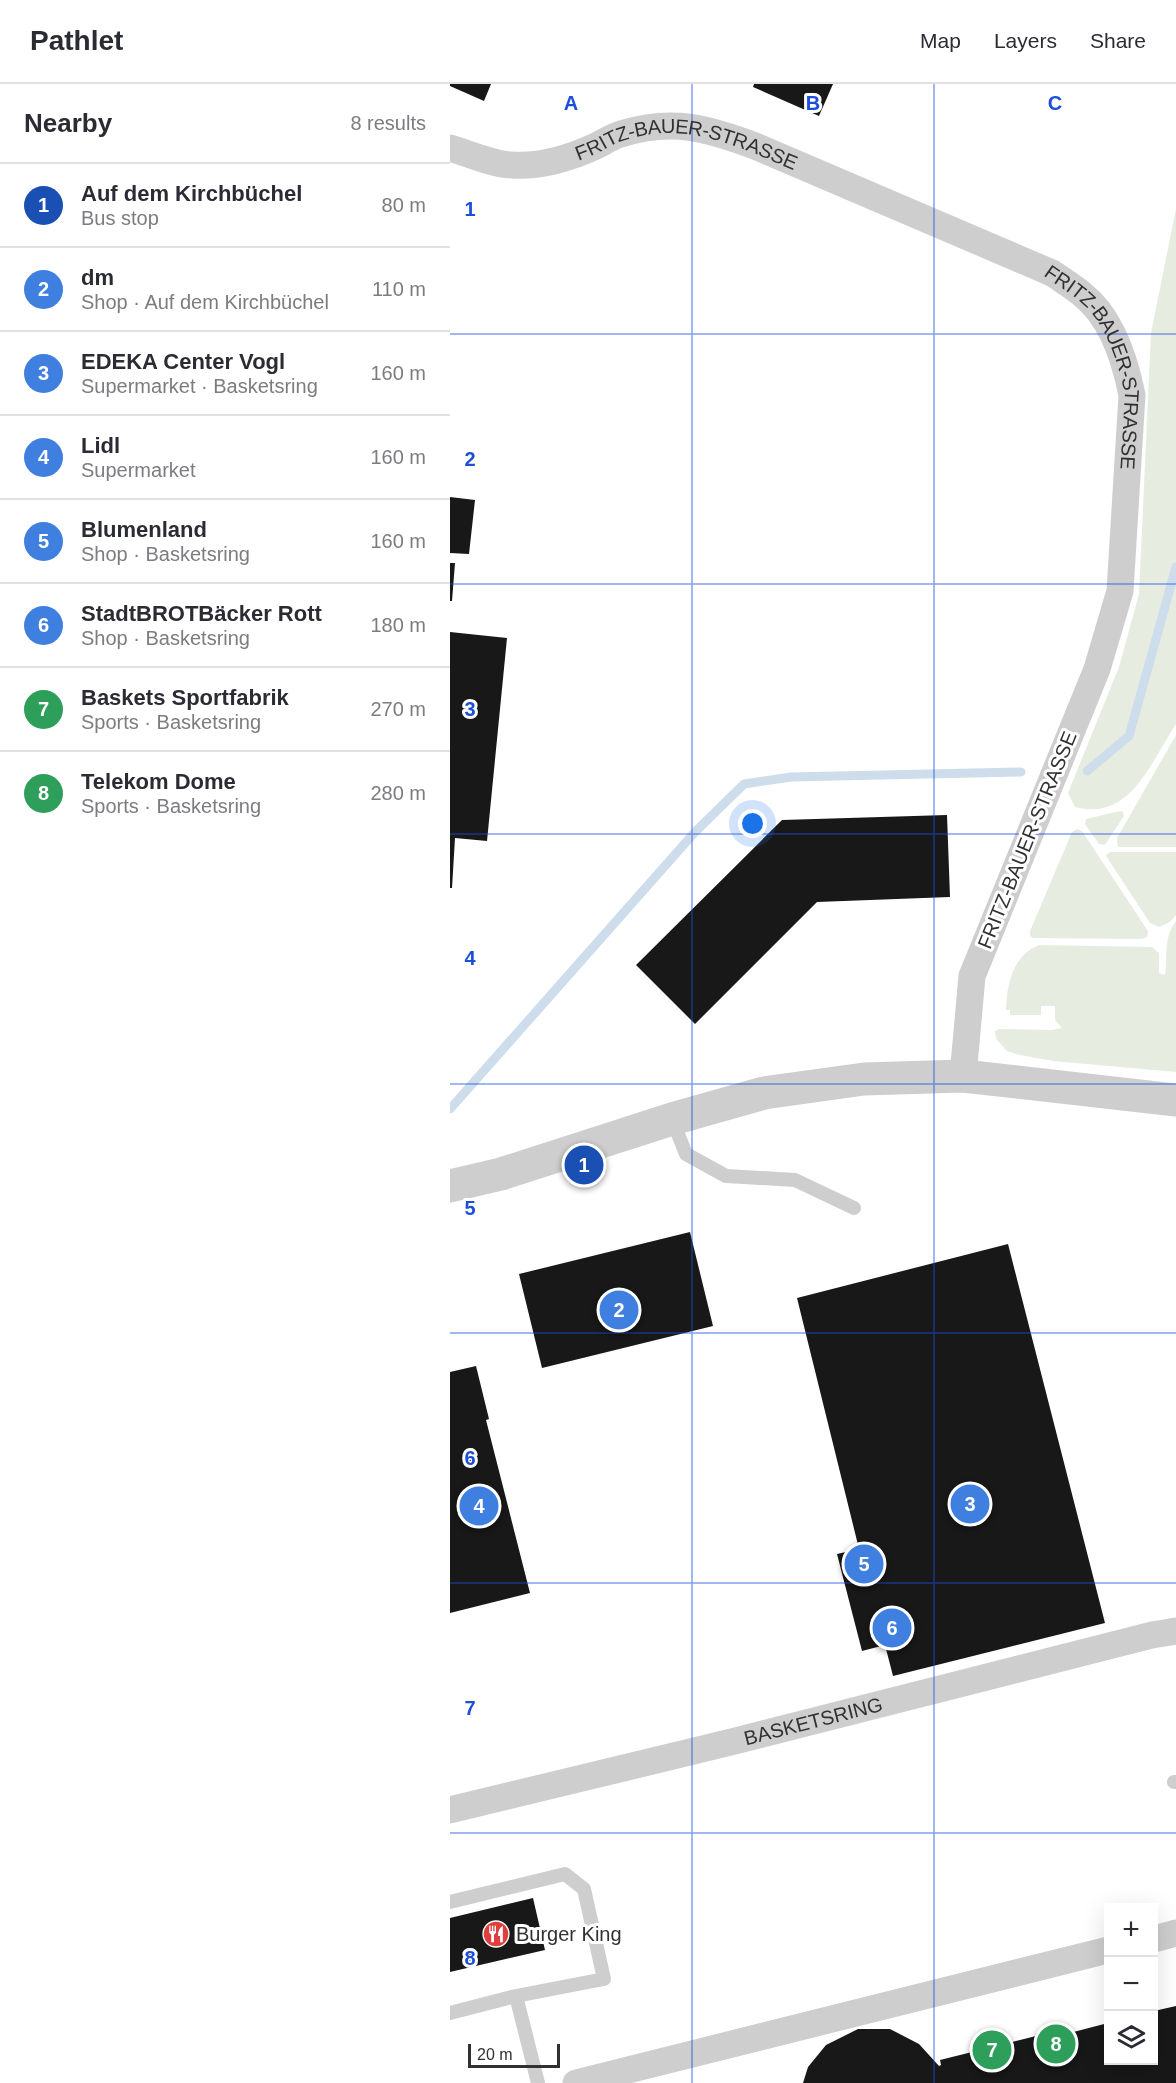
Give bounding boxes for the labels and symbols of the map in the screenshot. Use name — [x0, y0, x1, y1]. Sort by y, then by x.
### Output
text: A — [564, 92, 578, 114]
text: B — [806, 92, 820, 114]
text: C — [1048, 92, 1062, 114]
street label: FRITZ-BAUER-STRASSE — [572, 115, 801, 174]
text: 1 — [464, 198, 476, 220]
street label: FRITZ-BAUER-STRASSE — [1041, 260, 1143, 470]
text: 2 — [464, 448, 476, 470]
text: 3 — [464, 698, 476, 720]
street label: FRITZ-BAUER-STRASSE — [973, 728, 1081, 952]
your location — [738, 809, 767, 838]
text: 4 — [464, 947, 476, 969]
pin: 1 — [564, 1142, 604, 1188]
text: 5 — [464, 1197, 476, 1219]
pin: 2 — [600, 1288, 638, 1332]
text: 6 — [464, 1447, 476, 1469]
pin: 3 — [950, 1482, 990, 1526]
pin: 4 — [459, 1484, 498, 1528]
pin: 5 — [844, 1542, 884, 1586]
pin: 6 — [872, 1606, 912, 1650]
street label: BASKETSRING — [742, 1693, 885, 1749]
text: 7 — [464, 1697, 476, 1719]
restaurant icon: Burger King — [481, 1919, 511, 1949]
place label: Burger King — [516, 1923, 622, 1945]
text: 8 — [464, 1947, 476, 1969]
pin: 8 — [1036, 2022, 1076, 2066]
pin: 7 — [972, 2028, 1012, 2072]
scale bar — [468, 2041, 560, 2068]

